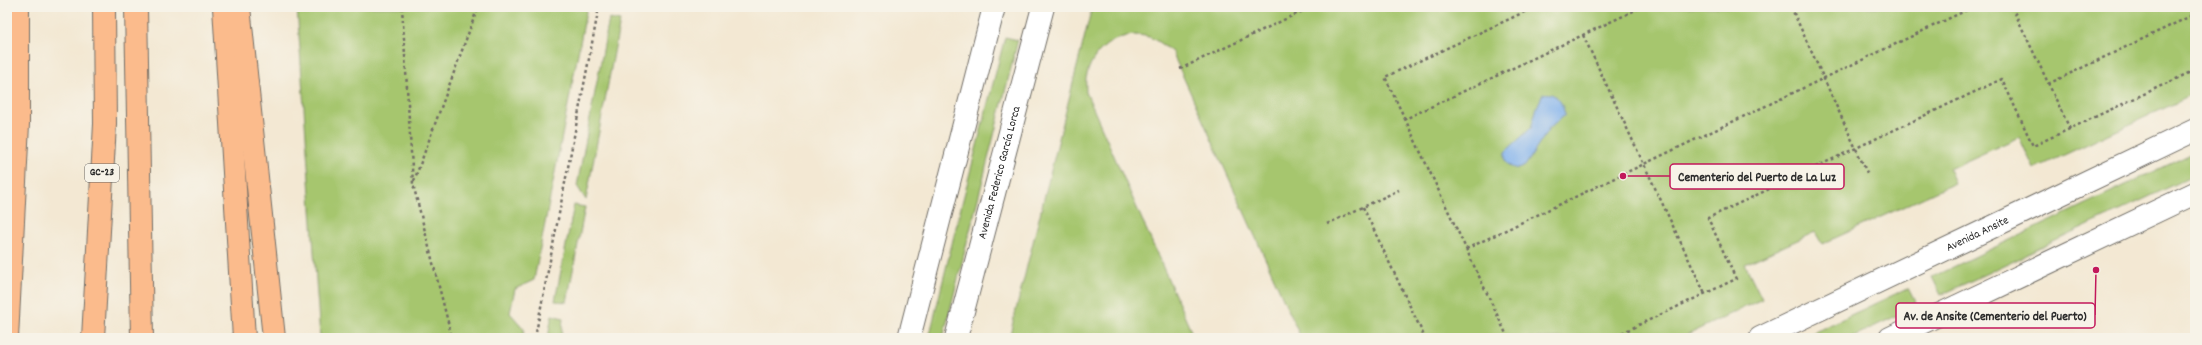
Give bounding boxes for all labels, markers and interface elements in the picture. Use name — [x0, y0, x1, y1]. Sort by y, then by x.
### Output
street label: Avenida Federico García Lorca — [974, 104, 1025, 241]
road number: GC-23 — [85, 164, 119, 182]
callout: Cementerio del Puerto de La Luz — [1670, 164, 1844, 189]
text: Cementerio del Puerto de La Luz — [1678, 169, 1837, 188]
street label: Avenida Ansite — [1943, 212, 2012, 256]
callout: Av. de Ansite (Cementerio del Puerto) — [1896, 303, 2095, 328]
text: Av. de Ansite (Cementerio del Puerto) — [1903, 308, 2087, 327]

